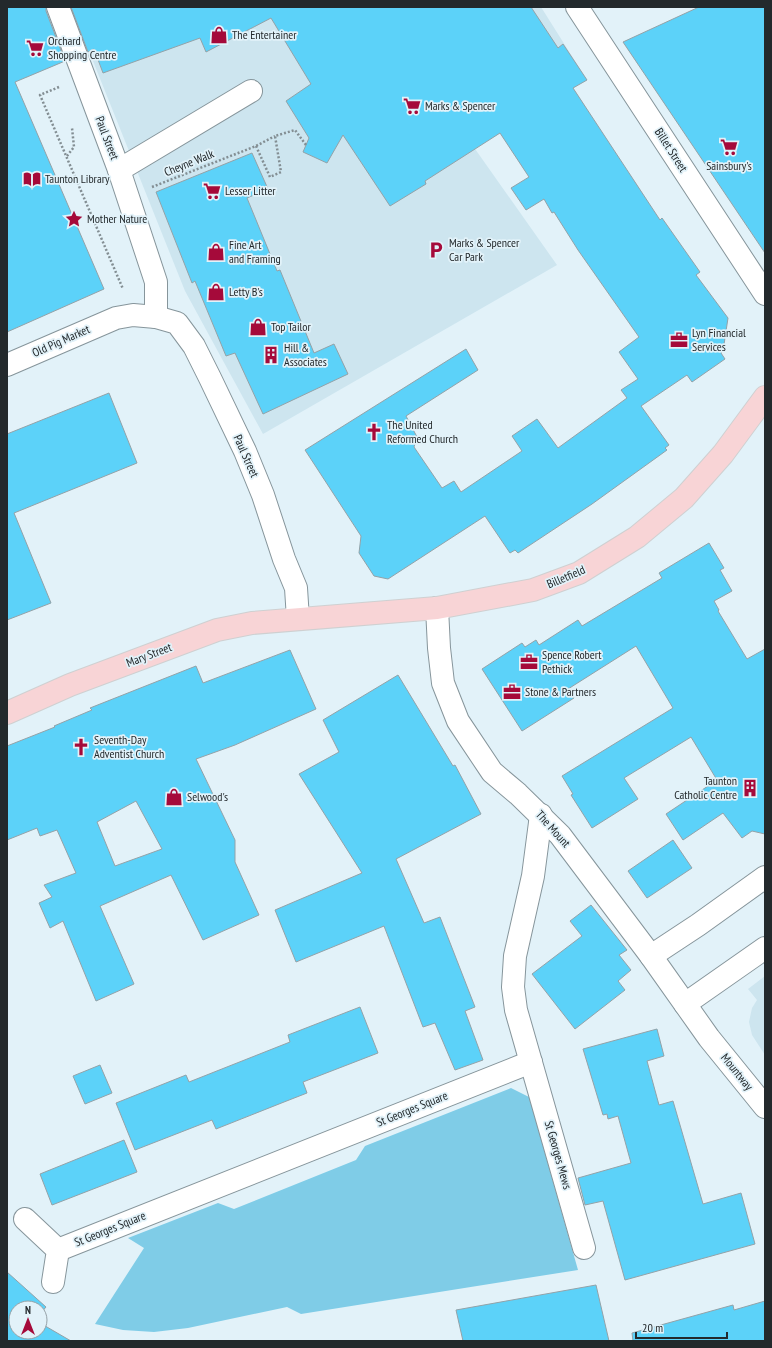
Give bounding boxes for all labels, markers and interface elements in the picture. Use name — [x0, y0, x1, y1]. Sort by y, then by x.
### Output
shop icon: The Entertainer — [209, 25, 229, 45]
place label: The Entertainer — [232, 27, 297, 42]
place label: Orchard Shopping Centre — [48, 33, 117, 62]
supermarket icon: Orchard Shopping Centre — [25, 38, 45, 58]
supermarket icon: Marks & Spencer — [402, 96, 422, 116]
place label: Marks & Spencer — [425, 98, 496, 113]
street label: Paul Street — [92, 114, 123, 162]
street label: Billet Street — [652, 125, 692, 175]
supermarket icon: Sainsbury's — [719, 137, 739, 157]
street label: Cheyne Walk — [162, 146, 216, 179]
place label: Sainsbury's — [706, 158, 752, 173]
library icon: Taunton Library — [22, 169, 42, 189]
place label: Taunton Library — [45, 171, 110, 186]
supermarket icon: Lesser Litter — [202, 181, 222, 201]
place label: Lesser Litter — [225, 183, 276, 198]
place icon: Mother Nature — [64, 209, 84, 229]
place label: Mother Nature — [87, 211, 147, 226]
place label: Marks & Spencer Car Park — [449, 235, 520, 264]
place label: Fine Art and Framing — [229, 237, 281, 266]
parking icon: Marks & Spencer Car Park — [426, 240, 446, 260]
shop icon: Fine Art and Framing — [206, 242, 226, 262]
shop icon: Letty B's — [206, 282, 226, 302]
place label: Letty B's — [229, 284, 263, 299]
shop icon: Top Tailor — [248, 317, 268, 337]
place label: Top Tailor — [271, 319, 311, 334]
street label: Old Pig Market — [30, 321, 93, 360]
place label: Lyn Financial Services — [692, 325, 746, 354]
office icon: Lyn Financial Services — [669, 330, 689, 350]
place label: Hill & Associates — [284, 340, 327, 369]
building icon: Hill & Associates — [261, 345, 281, 365]
place label: The United Reformed Church — [387, 417, 458, 446]
church icon: The United Reformed Church — [364, 422, 384, 442]
street label: Paul Street — [230, 432, 263, 480]
street label: Billetfield — [544, 562, 587, 591]
street label: Mary Street — [124, 639, 174, 670]
place label: Spence Robert Pethick — [542, 647, 602, 676]
office icon: Spence Robert Pethick — [519, 652, 539, 672]
office icon: Stone & Partners — [502, 682, 522, 702]
place label: Stone & Partners — [525, 684, 596, 699]
place label: Seventh-Day Adventist Church — [94, 732, 164, 761]
church icon: Seventh-Day Adventist Church — [71, 737, 91, 757]
place label: Taunton Catholic Centre — [674, 773, 737, 802]
building icon: Taunton Catholic Centre — [740, 778, 760, 798]
shop icon: Selwood's — [164, 787, 184, 807]
place label: Selwood's — [187, 789, 228, 804]
street label: The Mount — [533, 807, 574, 851]
street label: Mountway — [718, 1050, 757, 1093]
street label: St Georges Square — [374, 1087, 450, 1130]
street label: St Georges Mews — [542, 1119, 575, 1191]
street label: St Georges Square — [72, 1207, 148, 1250]
north arrow — [8, 1300, 48, 1340]
text: N — [25, 1303, 31, 1317]
scale bar — [636, 1314, 727, 1340]
text: 20 m — [642, 1320, 663, 1335]

